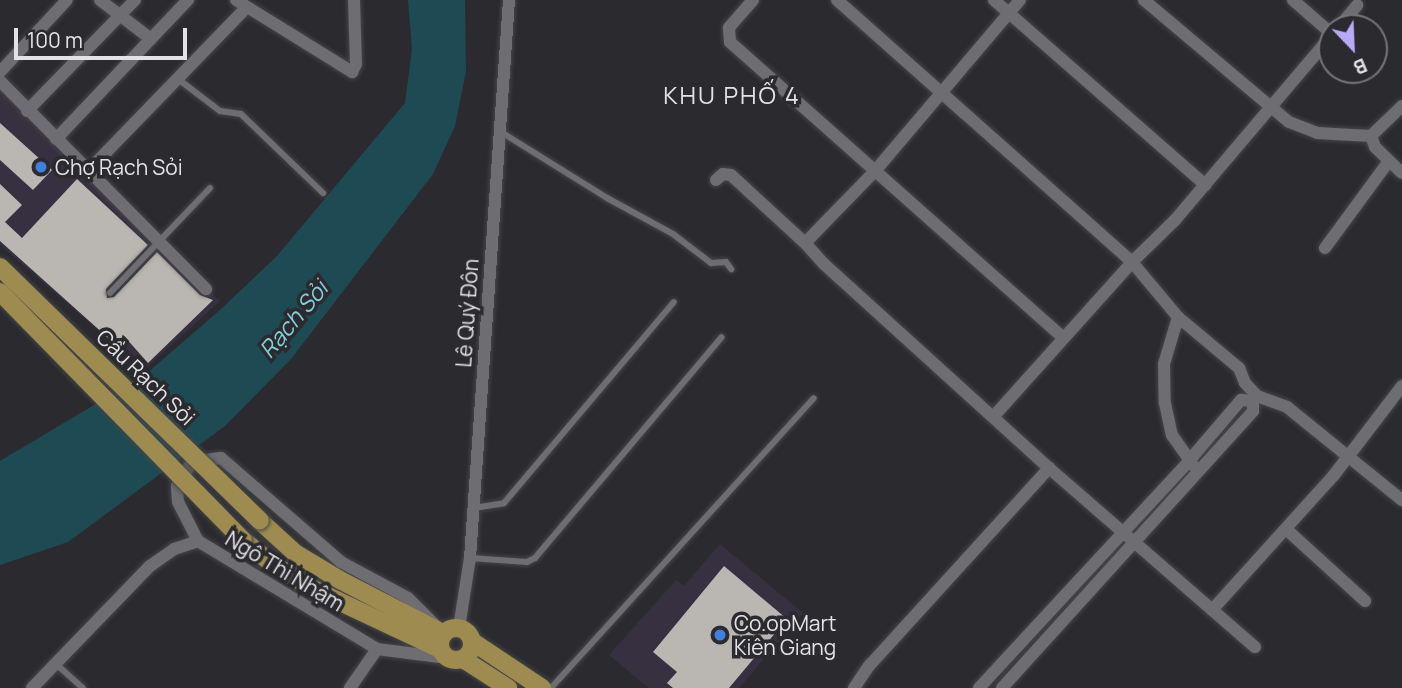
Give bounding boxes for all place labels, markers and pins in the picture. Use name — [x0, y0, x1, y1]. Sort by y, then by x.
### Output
place label: Chợ Rạch Sỏi — [55, 154, 183, 180]
marker: Chợ Rạch Sỏi — [33, 159, 49, 175]
place label: Co.opMart Kiên Giang — [734, 610, 837, 660]
marker: Co.opMart Kiên Giang — [712, 627, 728, 643]

